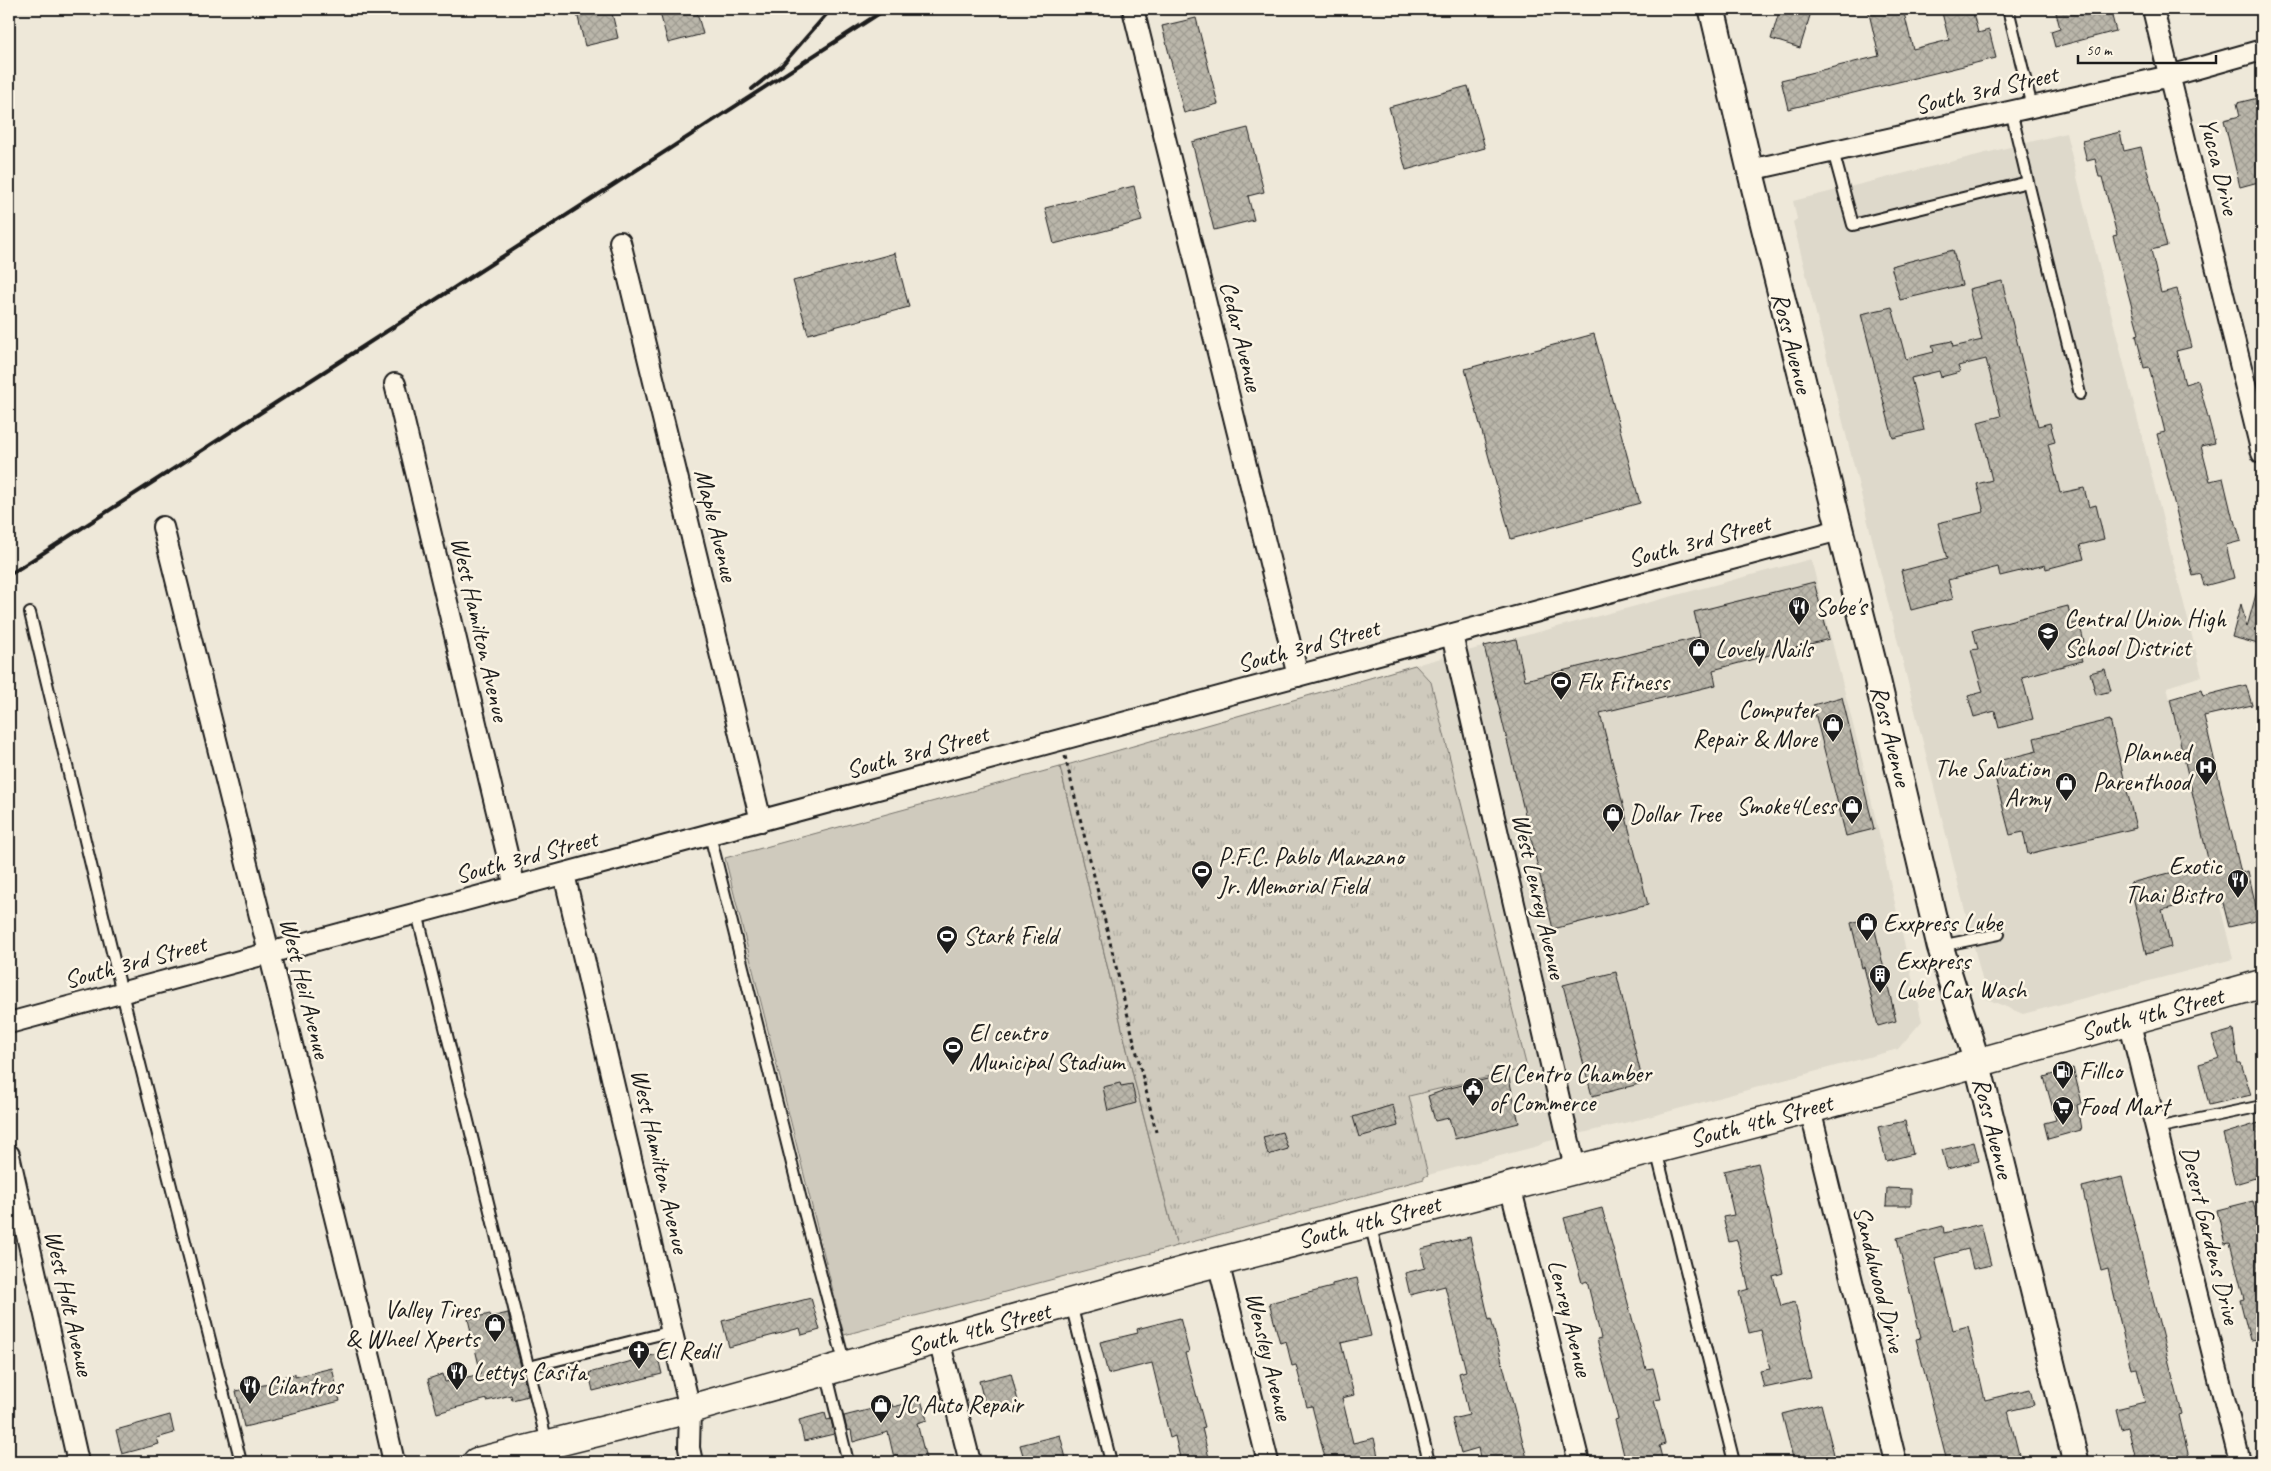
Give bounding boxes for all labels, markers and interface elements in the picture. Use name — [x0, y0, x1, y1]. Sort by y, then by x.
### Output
scale bar — [2078, 32, 2216, 64]
text: 50 m — [2086, 41, 2113, 60]
street label: South 3rd Street — [1911, 57, 2063, 122]
street label: Yucca Drive — [2192, 114, 2247, 220]
street label: Cedar Avenue — [1212, 278, 1271, 396]
street label: Ross Avenue — [1764, 289, 1820, 398]
street label: Maple Avenue — [687, 466, 746, 586]
street label: South 3rd Street — [1624, 506, 1776, 575]
street label: West Hamilton Avenue — [443, 534, 517, 726]
place label: Sobe's — [1815, 591, 1869, 623]
restaurant icon: Sobe's — [1787, 595, 1811, 626]
place label: Central Union High School District — [2064, 603, 2227, 664]
street label: South 3rd Street — [1233, 611, 1385, 680]
school or university icon: Central Union High School District — [2036, 621, 2060, 652]
place label: Lovely Nails — [1715, 633, 1815, 665]
shop icon: Lovely Nails — [1687, 637, 1711, 668]
place label: Flx Fitness — [1577, 666, 1671, 698]
sports icon: Flx Fitness — [1549, 670, 1573, 701]
street label: Ross Avenue — [1863, 682, 1919, 791]
place label: Computer Repair & More — [1692, 694, 1820, 755]
shop icon: Computer Repair & More — [1821, 712, 1845, 743]
street label: South 3rd Street — [842, 717, 994, 786]
place label: Planned Parenthood — [2093, 737, 2194, 798]
place label: The Salvation Army — [1934, 753, 2052, 814]
hospital icon: Planned Parenthood — [2194, 755, 2218, 786]
shop icon: The Salvation Army — [2054, 771, 2078, 802]
place label: Smoke4Less — [1736, 790, 1838, 822]
shop icon: Smoke4Less — [1840, 794, 1864, 825]
place label: Dollar Tree — [1629, 798, 1723, 830]
shop icon: Dollar Tree — [1601, 802, 1625, 833]
street label: West Lenrey Avenue — [1504, 810, 1574, 984]
street label: South 3rd Street — [451, 822, 603, 891]
place label: P.F.C. Pablo Manzano Jr. Memorial Field — [1217, 841, 1407, 902]
place label: Exotic Thai Bistro — [2125, 850, 2223, 911]
sports icon: P.F.C. Pablo Manzano Jr. Memorial Field — [1190, 859, 1214, 890]
restaurant icon: Exotic Thai Bistro — [2226, 868, 2250, 899]
place label: Exxpress Lube — [1883, 907, 2004, 939]
shop icon: Exxpress Lube — [1855, 911, 1879, 942]
street label: West Heil Avenue — [272, 914, 338, 1063]
place label: Stark Field — [963, 920, 1062, 952]
sports icon: Stark Field — [935, 924, 959, 955]
street label: South 3rd Street — [60, 927, 212, 996]
place label: Exxpress Lube Car Wash — [1896, 945, 2028, 1006]
building icon: Exxpress Lube Car Wash — [1868, 963, 1892, 994]
street label: South 4th Street — [2077, 979, 2230, 1048]
place label: El centro Municipal Stadium — [969, 1017, 1126, 1078]
sports icon: El centro Municipal Stadium — [941, 1035, 965, 1066]
place label: Fillco — [2079, 1055, 2125, 1087]
place label: El Centro Chamber of Commerce — [1489, 1058, 1653, 1119]
fuel station icon: Fillco — [2051, 1059, 2075, 1090]
street label: West Hamilton Avenue — [623, 1066, 697, 1258]
street label: Ross Avenue — [1965, 1074, 2021, 1183]
public building icon: El Centro Chamber of Commerce — [1461, 1076, 1485, 1107]
street label: South 4th Street — [1686, 1086, 1839, 1155]
place label: Food Mart — [2079, 1091, 2173, 1123]
supermarket icon: Food Mart — [2051, 1095, 2075, 1126]
street label: Desert Gardens Drive — [2172, 1143, 2248, 1329]
street label: South 4th Street — [1294, 1187, 1447, 1256]
street label: Sandalwood Drive — [1845, 1203, 1913, 1357]
street label: West Holt Avenue — [37, 1227, 102, 1381]
street label: Lenrey Avenue — [1540, 1256, 1600, 1382]
street label: Wensley Avenue — [1238, 1289, 1301, 1425]
place label: Valley Tires & Wheel Xperts — [345, 1294, 481, 1355]
street label: South 4th Street — [904, 1294, 1057, 1363]
shop icon: Valley Tires & Wheel Xperts — [483, 1312, 507, 1343]
place label: El Redil — [655, 1335, 723, 1367]
church icon: El Redil — [627, 1339, 651, 1370]
place label: Lettys Casita — [473, 1356, 589, 1388]
restaurant icon: Lettys Casita — [445, 1360, 469, 1391]
place label: Cilantros — [266, 1370, 345, 1402]
restaurant icon: Cilantros — [238, 1374, 262, 1405]
place label: JC Auto Repair — [896, 1389, 1025, 1421]
shop icon: JC Auto Repair — [869, 1393, 893, 1424]

